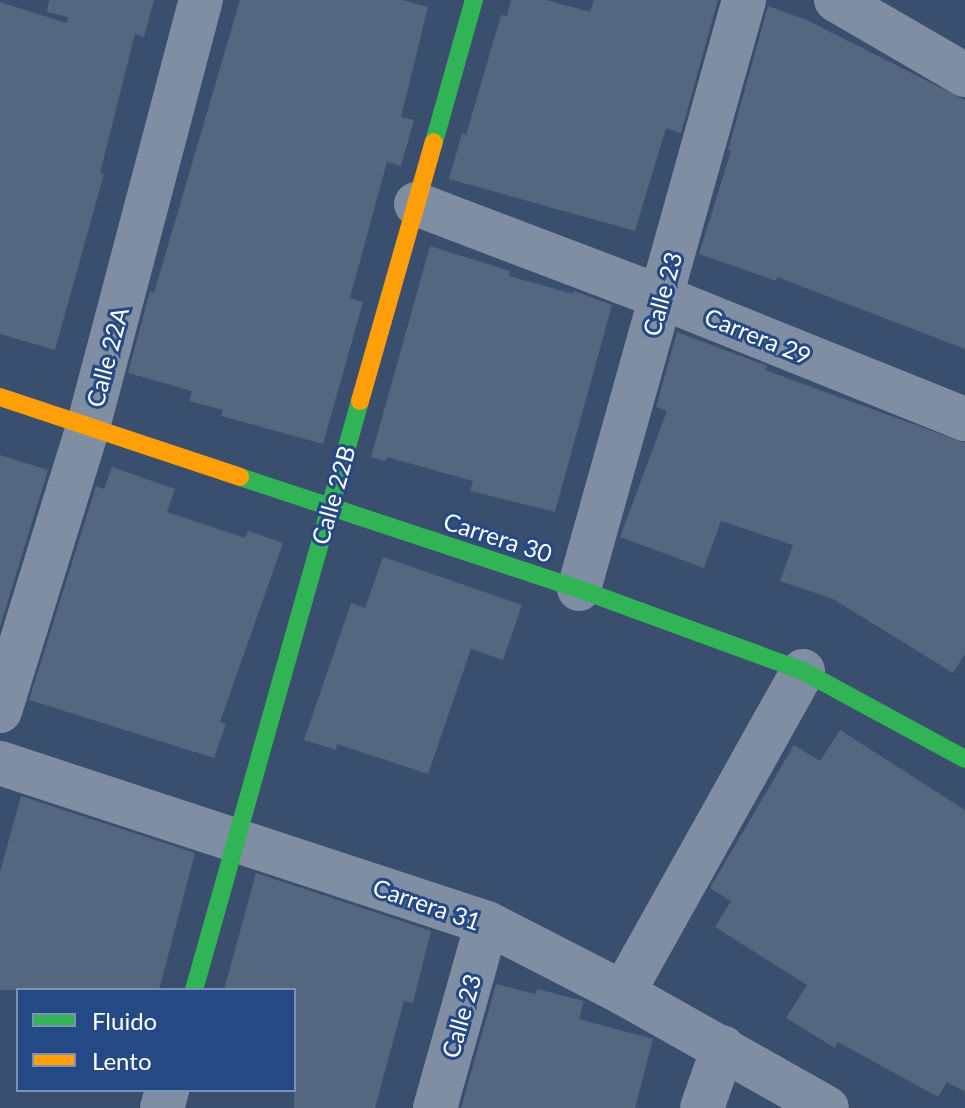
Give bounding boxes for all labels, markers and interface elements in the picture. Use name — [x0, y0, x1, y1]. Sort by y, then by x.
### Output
street label: Calle 23 — [636, 249, 688, 339]
street label: Carrera 29 — [701, 302, 815, 370]
street label: Calle 22A — [80, 304, 134, 410]
street label: Calle 22B — [305, 442, 361, 548]
street label: Carrera 30 — [440, 506, 556, 568]
street label: Carrera 31 — [369, 872, 485, 936]
street label: Calle 23 — [435, 971, 487, 1061]
legend — [16, 988, 296, 1092]
text: Fluido — [92, 1006, 157, 1035]
text: Lento — [92, 1046, 152, 1075]

